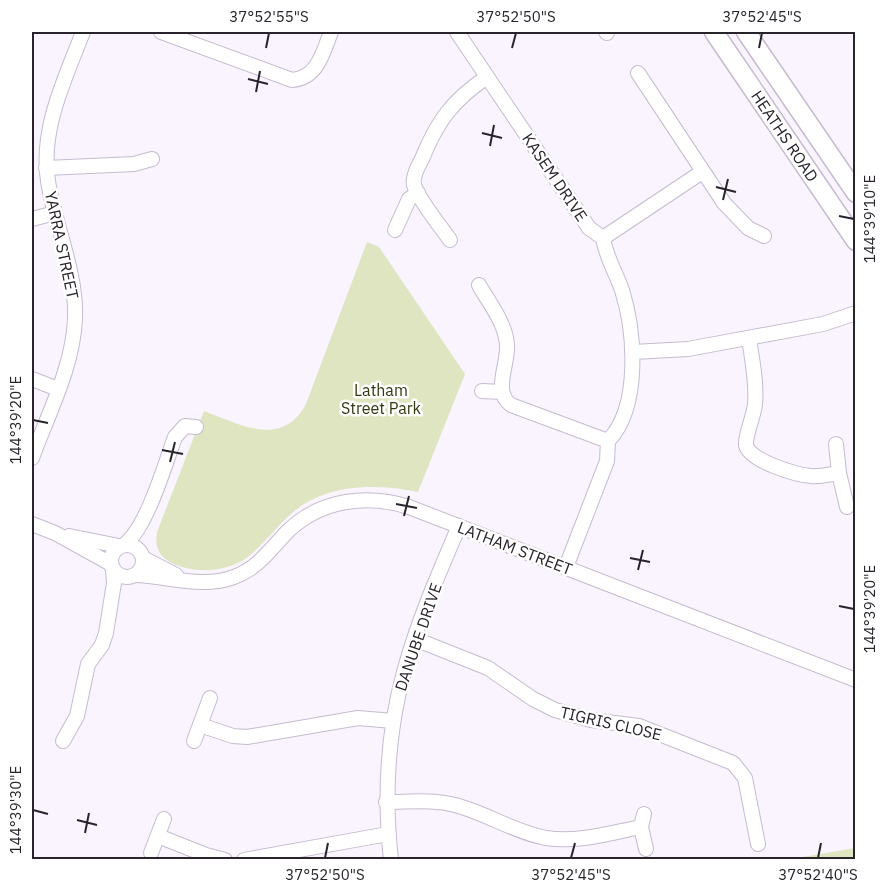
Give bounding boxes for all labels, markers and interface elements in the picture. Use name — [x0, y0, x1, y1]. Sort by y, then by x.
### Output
text: 37°52'55"S — [229, 7, 309, 26]
text: 37°52'50"S — [476, 7, 556, 26]
text: 37°52'45"S — [722, 7, 802, 26]
street label: HEATHS ROAD — [747, 87, 823, 185]
street label: KASEM DRIVE — [518, 129, 592, 225]
text: 144°39'10"E — [860, 175, 879, 263]
street label: YARRA STREET — [41, 189, 83, 301]
text: 144°39'20"E — [6, 376, 25, 464]
park label: Latham Street Park — [341, 380, 422, 418]
street label: LATHAM STREET — [455, 517, 575, 579]
text: 144°39'20"E — [860, 565, 879, 653]
street label: DANUBE DRIVE — [390, 580, 446, 694]
street label: TIGRIS CLOSE — [558, 702, 664, 744]
text: 144°39'30"E — [6, 766, 25, 854]
text: 37°52'50"S — [285, 865, 365, 884]
text: 37°52'45"S — [531, 865, 611, 884]
text: 37°52'40"S — [778, 865, 858, 884]

